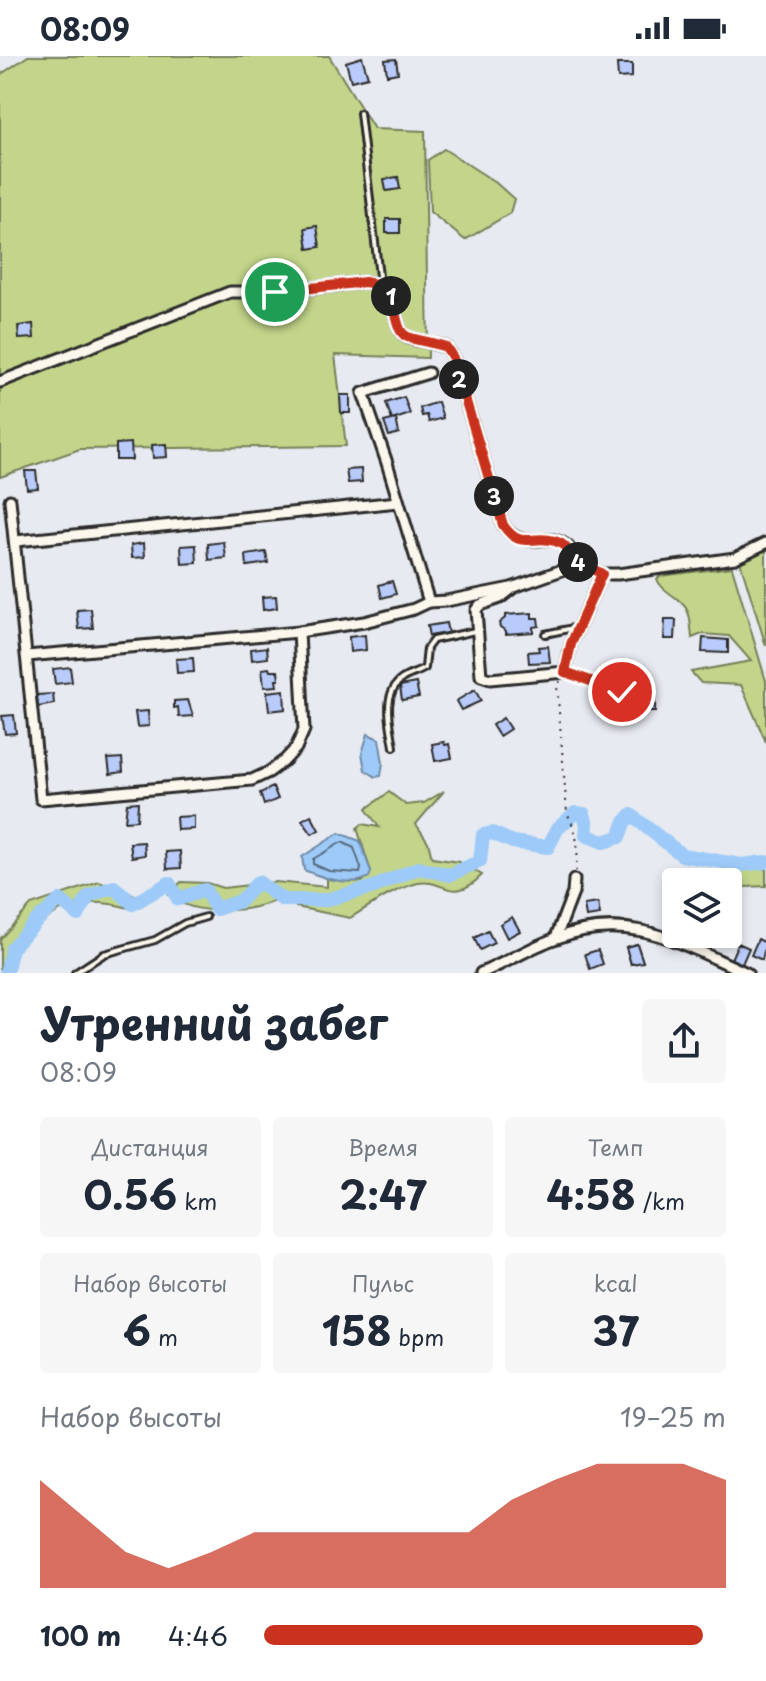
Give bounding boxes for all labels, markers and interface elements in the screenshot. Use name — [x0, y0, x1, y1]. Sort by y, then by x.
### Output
text: 08:09 — [40, 6, 130, 51]
pin — [241, 258, 309, 326]
icon: arrive — [253, 270, 297, 314]
pin: 1 — [371, 276, 411, 316]
text: 1 — [386, 279, 396, 312]
pin: 2 — [439, 359, 479, 399]
text: 2 — [451, 362, 467, 395]
pin: 3 — [474, 476, 514, 516]
text: 3 — [487, 479, 501, 512]
pin: 4 — [558, 542, 598, 582]
text: 4 — [571, 545, 585, 578]
pin — [588, 658, 656, 726]
icon: check — [600, 670, 644, 714]
map controls — [662, 868, 742, 948]
button: layers — [662, 868, 742, 948]
text: Утренний забег — [40, 989, 388, 1055]
button: share — [642, 999, 726, 1083]
text: 08:09 — [40, 1052, 117, 1091]
text: Дистанция — [92, 1130, 209, 1163]
text: Время — [348, 1130, 418, 1163]
text: Темп — [588, 1130, 643, 1163]
text: 0.56 — [83, 1163, 177, 1224]
text: 2:47 — [339, 1163, 427, 1224]
text: 4:58 — [546, 1163, 636, 1224]
text: km — [177, 1184, 217, 1217]
text: /km — [636, 1184, 685, 1217]
text: Набор высоты — [73, 1266, 227, 1299]
text: Пульс — [352, 1266, 414, 1299]
text: kcal — [594, 1266, 638, 1299]
text: 6 — [123, 1299, 151, 1360]
text: 158 — [322, 1299, 391, 1360]
text: 37 — [592, 1299, 639, 1360]
text: m — [151, 1320, 178, 1353]
text: bpm — [391, 1320, 444, 1353]
text: Набор высоты — [40, 1397, 222, 1436]
text: 19–25 m — [620, 1397, 726, 1436]
text: 100 m — [40, 1616, 121, 1655]
text: 4:46 — [168, 1616, 228, 1655]

